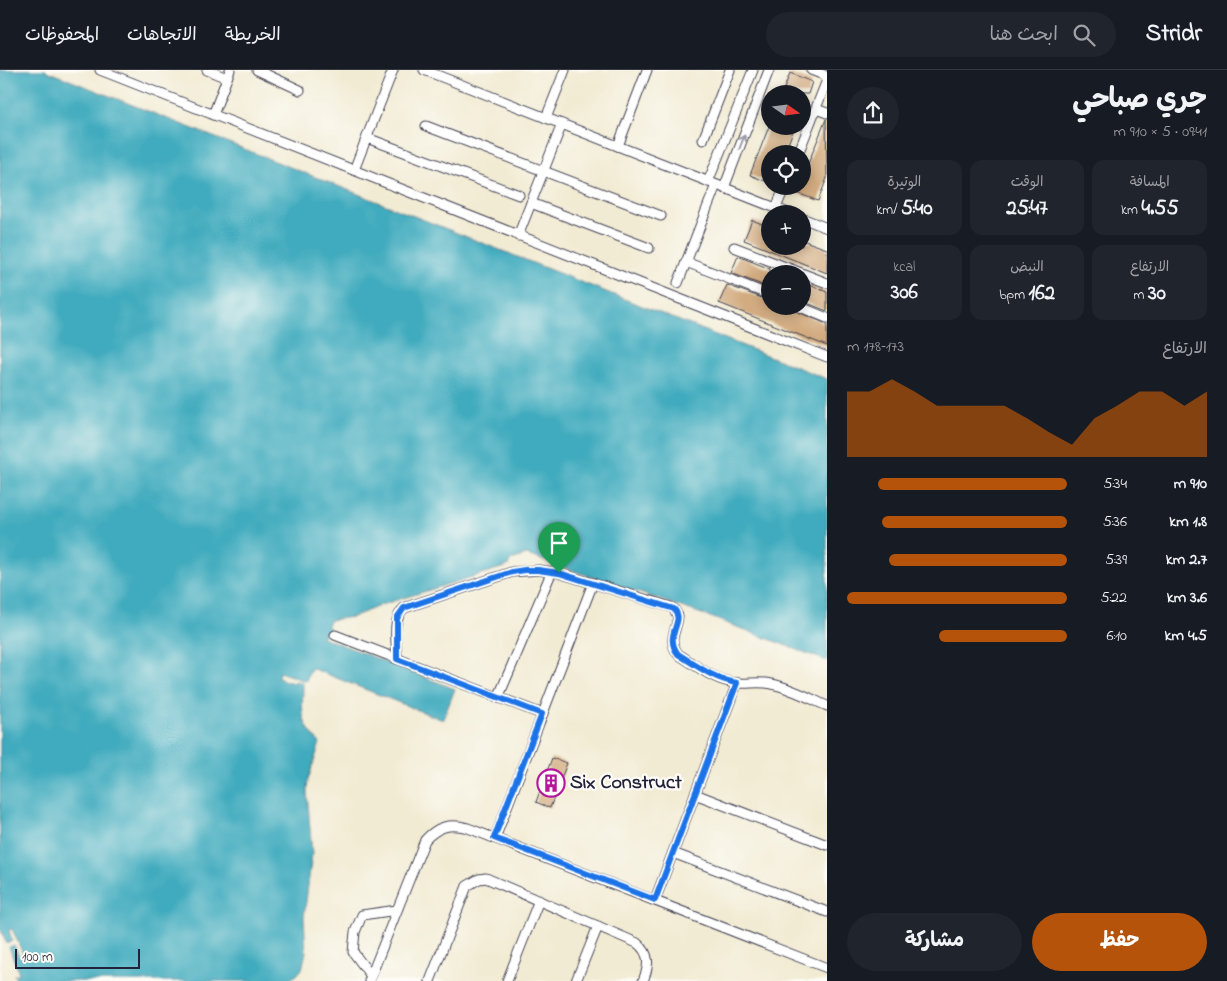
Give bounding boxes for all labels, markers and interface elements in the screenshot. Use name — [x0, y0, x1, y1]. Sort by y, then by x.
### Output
search box — [766, 12, 1116, 57]
text: Stridr — [1146, 17, 1202, 52]
icon: search — [1070, 21, 1098, 49]
text: ابحث هنا — [990, 22, 1058, 49]
text: المحفوظات — [25, 23, 99, 49]
text: الاتجاهات — [127, 23, 197, 49]
text: الخريطة — [225, 23, 281, 49]
text: جري صباحي — [1072, 80, 1207, 121]
north arrow — [761, 85, 811, 135]
map controls — [761, 85, 811, 315]
button: share — [847, 87, 899, 139]
text: 09:41 · 5 × 910 m — [1114, 120, 1207, 144]
one-way arrow — [738, 135, 747, 150]
button: locate — [761, 145, 811, 195]
text: الوتيرة — [887, 172, 921, 193]
text: الوقت — [1011, 172, 1043, 193]
text: المسافة — [1130, 172, 1170, 193]
text: 5:40 — [901, 194, 933, 224]
text: 25:47 — [1006, 194, 1048, 224]
text: 4.55 — [1141, 194, 1178, 224]
text: /km — [876, 200, 901, 221]
text: km — [1121, 200, 1141, 221]
button: + — [761, 205, 811, 255]
text: kcal — [893, 257, 915, 278]
text: النبض — [1010, 257, 1044, 278]
text: الارتفاع — [1130, 257, 1169, 278]
button: − — [761, 265, 811, 315]
text: 306 — [891, 278, 918, 308]
text: 162 — [1029, 279, 1055, 309]
text: 30 — [1148, 279, 1166, 309]
text: bpm — [999, 285, 1029, 306]
text: m — [1134, 285, 1148, 306]
text: 173–178 m — [847, 335, 904, 359]
text: الارتفاع — [1162, 337, 1207, 361]
text: 5:34 — [1103, 472, 1127, 496]
text: 910 m — [1174, 472, 1207, 496]
text: 5:36 — [1103, 510, 1127, 534]
text: 1.8 km — [1169, 510, 1207, 534]
pin — [538, 522, 580, 573]
icon: arrive — [545, 529, 573, 557]
text: 5:39 — [1105, 548, 1127, 572]
text: 2.7 km — [1166, 548, 1207, 572]
text: 5:22 — [1101, 586, 1127, 610]
text: 3.6 km — [1167, 586, 1207, 610]
text: 6:10 — [1107, 624, 1127, 648]
text: 4.5 km — [1165, 624, 1207, 648]
building icon: Six Construct — [536, 768, 566, 798]
place label: Six Construct — [570, 769, 682, 798]
button: مشاركة — [847, 913, 1022, 971]
button: حفظ — [1032, 913, 1207, 971]
scale bar — [15, 946, 140, 969]
text: 100 m — [22, 947, 53, 968]

